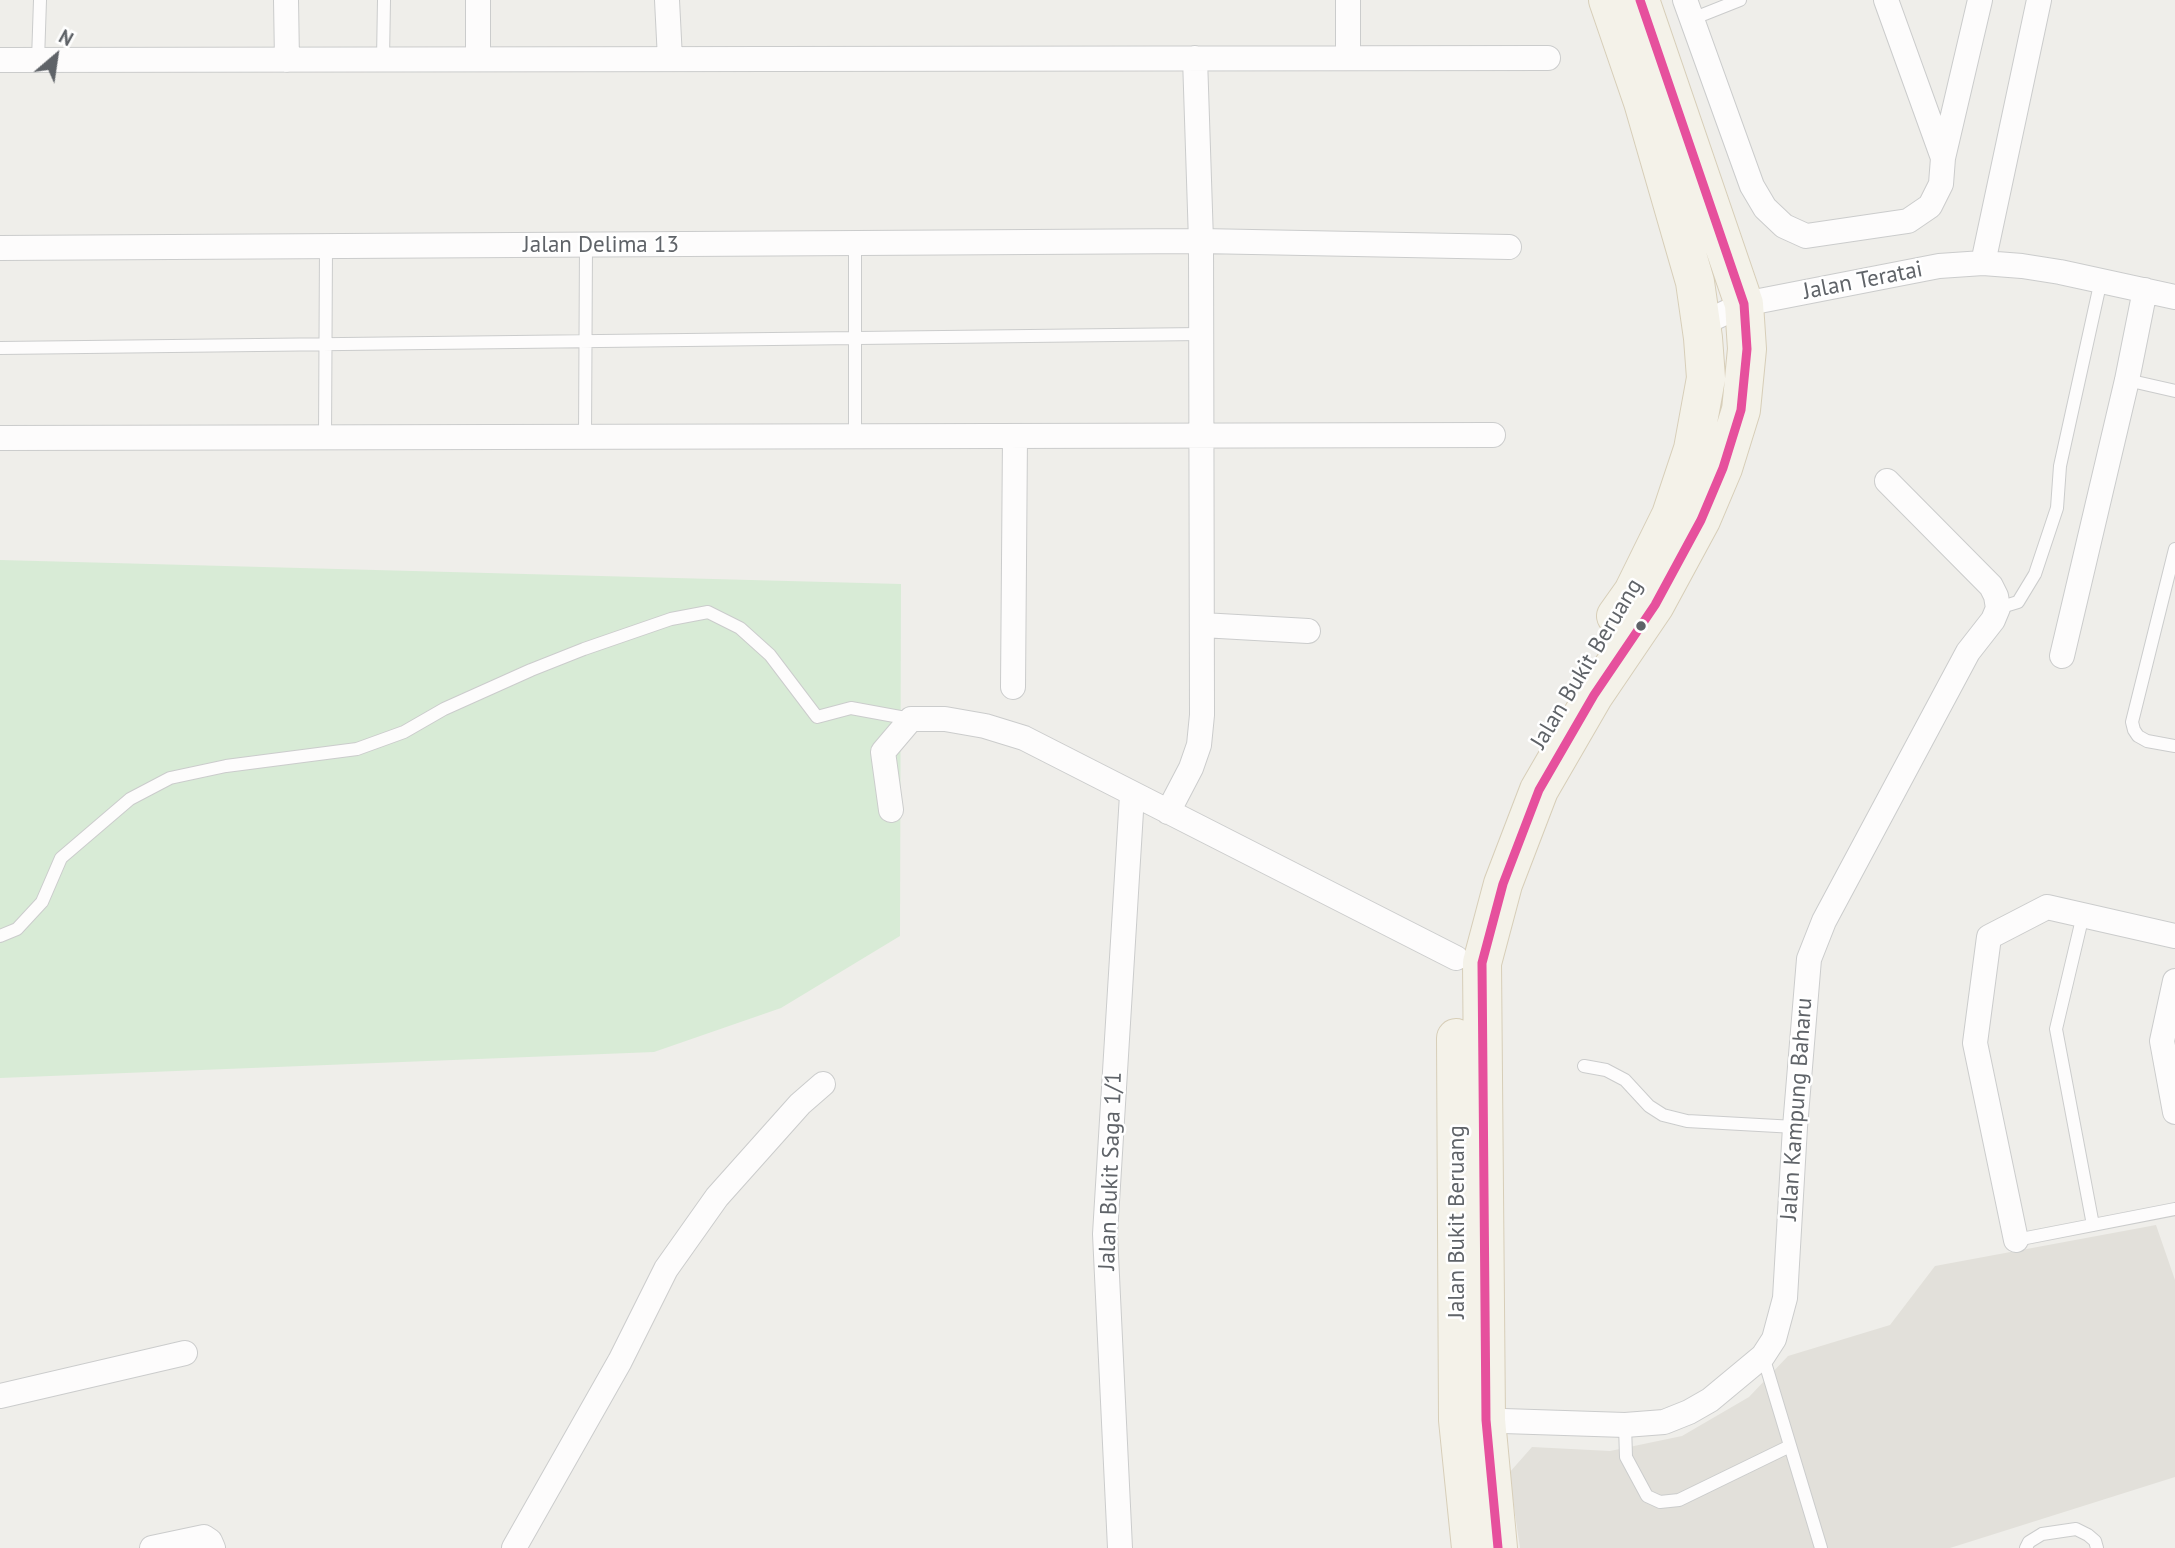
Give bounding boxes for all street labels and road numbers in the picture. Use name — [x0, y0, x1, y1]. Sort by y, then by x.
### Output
street label: Jalan Delima 13 — [523, 231, 679, 259]
street label: Jalan Teratai — [1801, 256, 1925, 306]
street label: Jalan Bukit Beruang — [1525, 574, 1649, 754]
street label: Jalan Kampung Baharu — [1775, 997, 1819, 1221]
street label: Jalan Bukit Saga 1/1 — [1094, 1071, 1128, 1271]
street label: Jalan Bukit Beruang — [1443, 1125, 1471, 1319]

